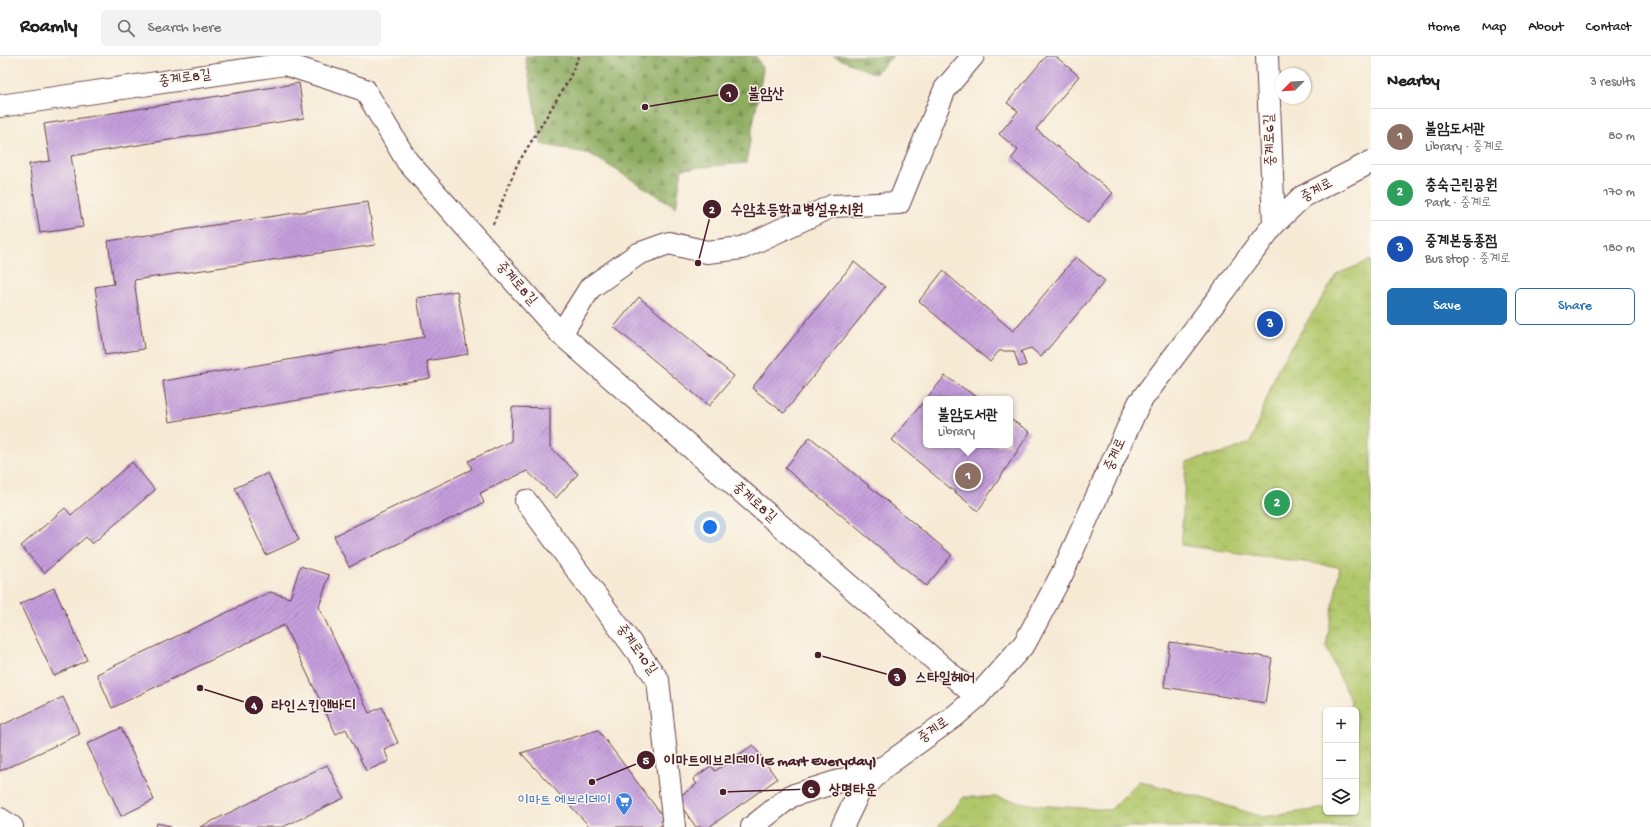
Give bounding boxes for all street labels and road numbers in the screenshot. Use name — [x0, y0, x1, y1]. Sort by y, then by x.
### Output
street label: 중계로8길 — [158, 67, 213, 91]
street label: 중계로6길 — [1262, 113, 1280, 166]
street label: 중계로 — [1298, 175, 1336, 207]
street label: 중계로8길 — [492, 259, 540, 310]
street label: 중계로 — [1101, 436, 1131, 474]
street label: 중계로8길 — [729, 479, 780, 527]
street label: 중계로10길 — [612, 621, 661, 679]
street label: 중계로 — [915, 714, 953, 748]

